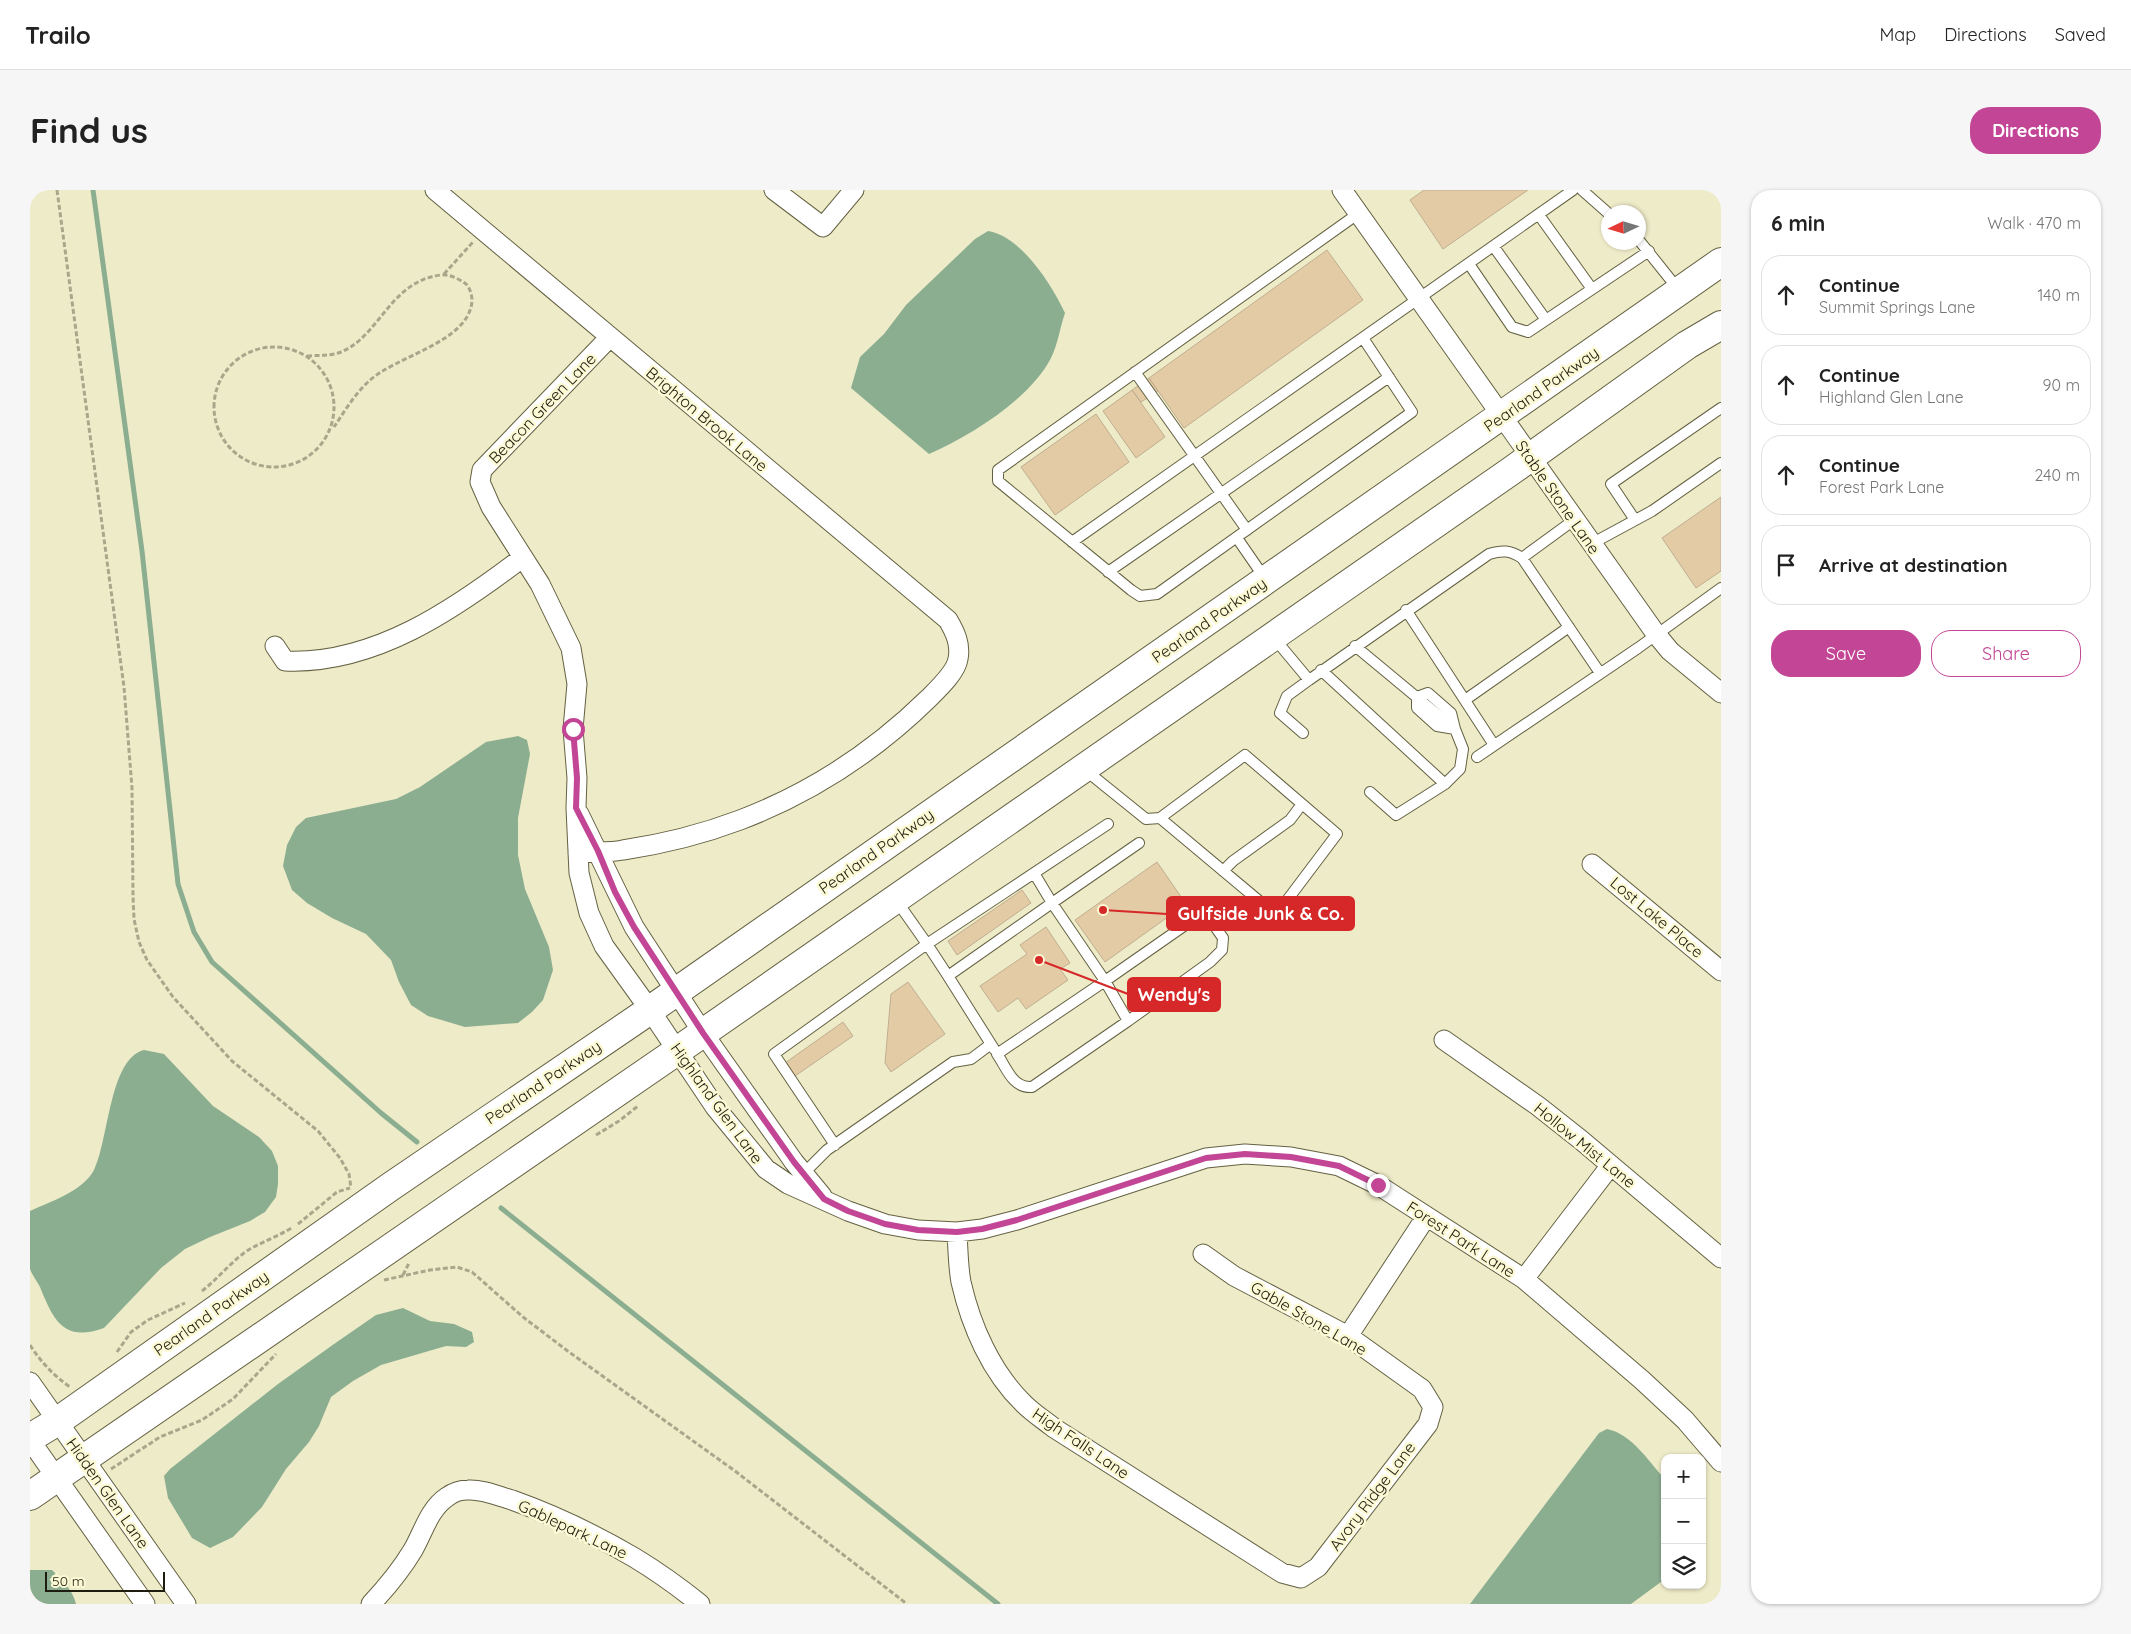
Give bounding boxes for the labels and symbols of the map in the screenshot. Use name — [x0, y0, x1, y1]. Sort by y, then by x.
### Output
north arrow — [1601, 205, 1646, 250]
street label: Pearland Parkway — [1480, 342, 1602, 436]
street label: Beacon Green Lane — [484, 349, 600, 467]
street label: Brighton Brook Lane — [642, 362, 772, 476]
street label: Stable Stone Lane — [1511, 436, 1605, 558]
street label: Pearland Parkway — [1148, 573, 1270, 667]
route start — [562, 718, 585, 741]
street label: Pearland Parkway — [815, 804, 937, 898]
street label: Lost Lake Place — [1606, 872, 1708, 962]
callout: Gulfside Junk & Co. — [1167, 897, 1354, 930]
text: Gulfside Junk & Co. — [1177, 902, 1345, 925]
callout: Wendy's — [1128, 978, 1220, 1011]
text: Wendy's — [1138, 983, 1211, 1006]
street label: Pearland Parkway — [481, 1036, 605, 1128]
street label: Highland Glen Lane — [666, 1039, 768, 1167]
street label: Hollow Mist Lane — [1530, 1098, 1640, 1192]
route end — [1367, 1174, 1390, 1197]
street label: Forest Park Lane — [1403, 1196, 1519, 1282]
street label: Pearland Parkway — [150, 1266, 272, 1360]
street label: Gable Stone Lane — [1247, 1277, 1371, 1359]
street label: High Falls Lane — [1029, 1403, 1133, 1483]
street label: Hidden Glen Lane — [62, 1434, 154, 1552]
street label: Avory Ridge Lane — [1325, 1438, 1419, 1554]
street label: Gablepark Lane — [515, 1495, 631, 1563]
scale bar — [45, 1569, 165, 1592]

